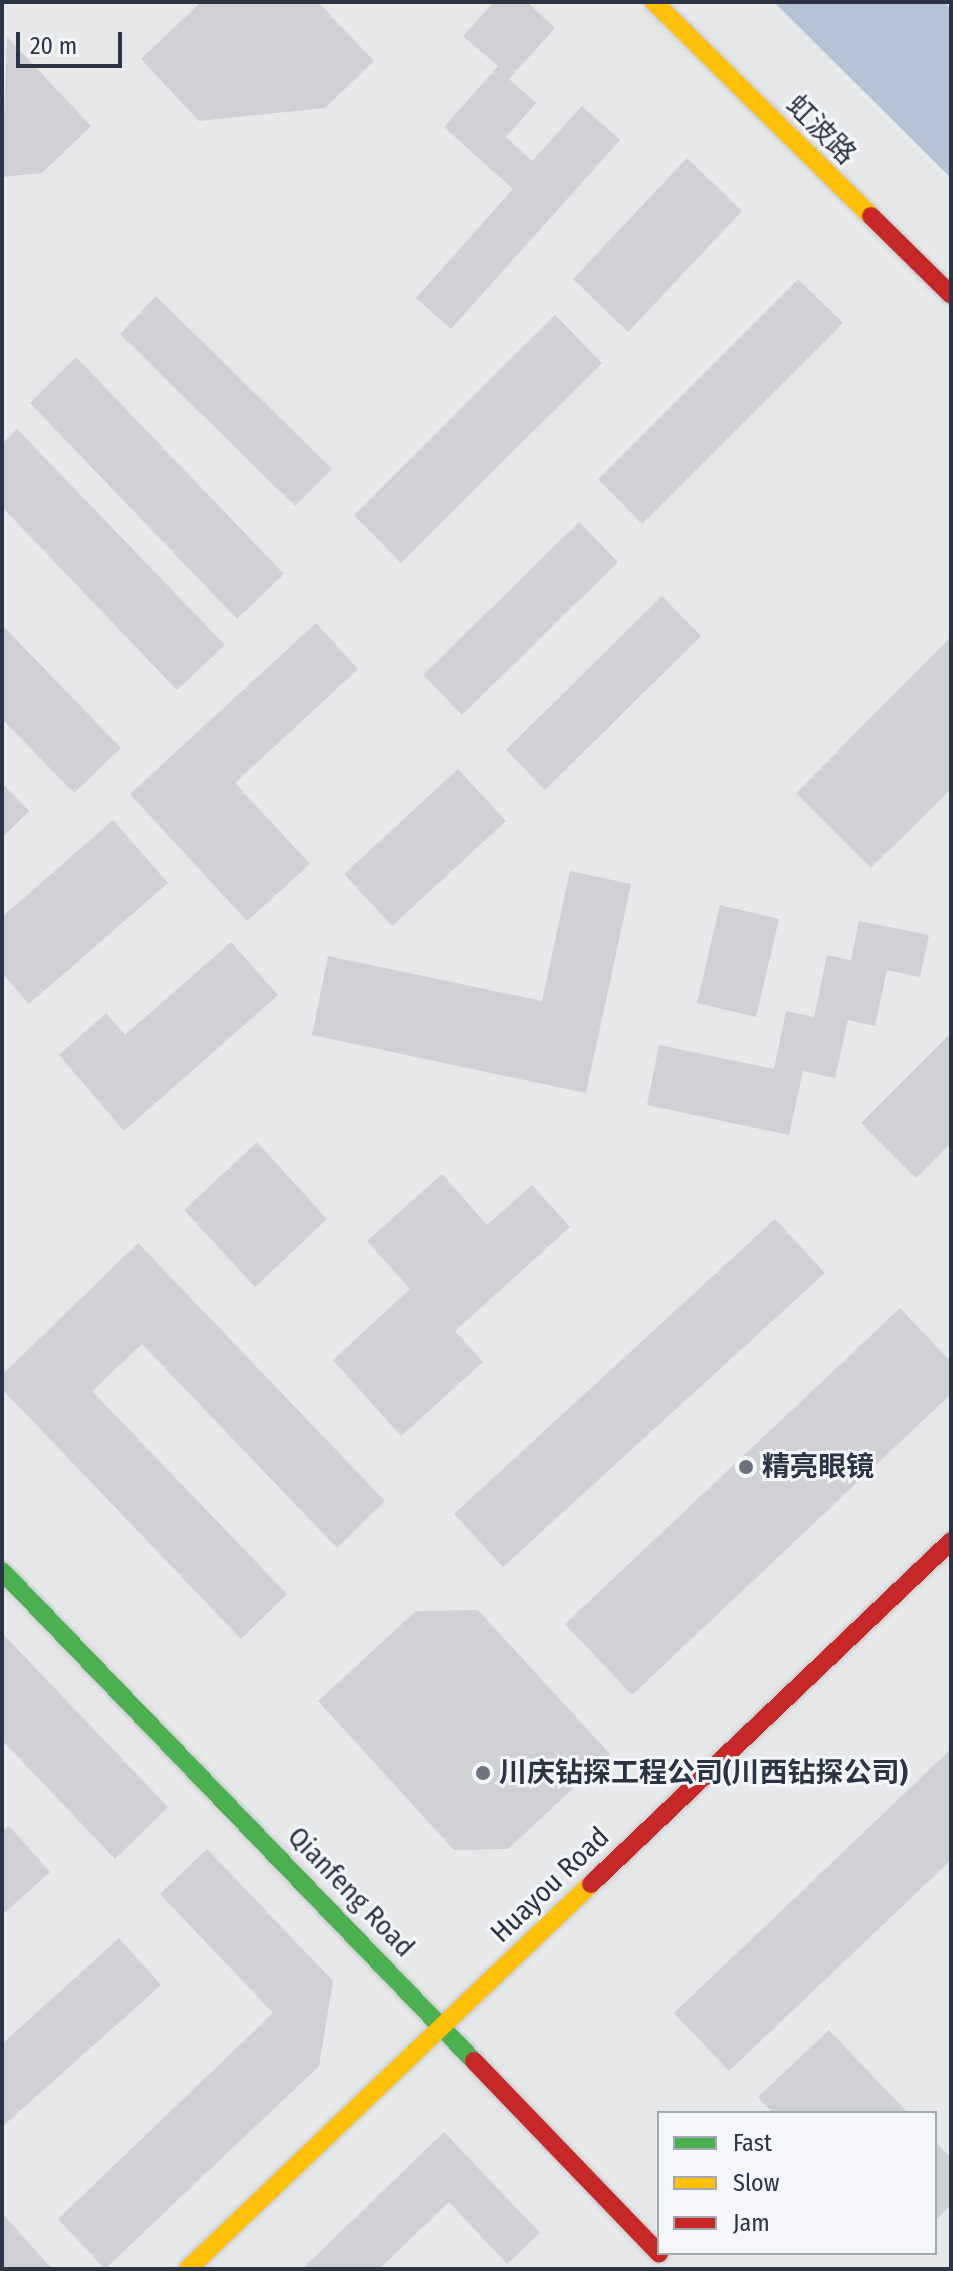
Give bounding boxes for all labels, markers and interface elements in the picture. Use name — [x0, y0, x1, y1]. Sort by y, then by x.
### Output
scale bar — [20, 16, 126, 66]
text: 20 m — [30, 32, 77, 60]
street label: 虹波路 — [779, 88, 863, 172]
place label: 精亮眼镜 — [762, 1450, 874, 1484]
marker: 精亮眼镜 — [737, 1458, 755, 1476]
place label: 川庆钻探工程公司(川西钻探公司) — [499, 1756, 908, 1790]
marker: 川庆钻探工程公司(川西钻探公司) — [474, 1764, 492, 1782]
street label: Qianfeng Road — [281, 1820, 421, 1964]
street label: Huayou Road — [484, 1820, 616, 1950]
legend — [657, 2111, 937, 2255]
text: Fast — [733, 2129, 772, 2157]
text: Slow — [733, 2169, 779, 2197]
text: Jam — [733, 2209, 770, 2237]

